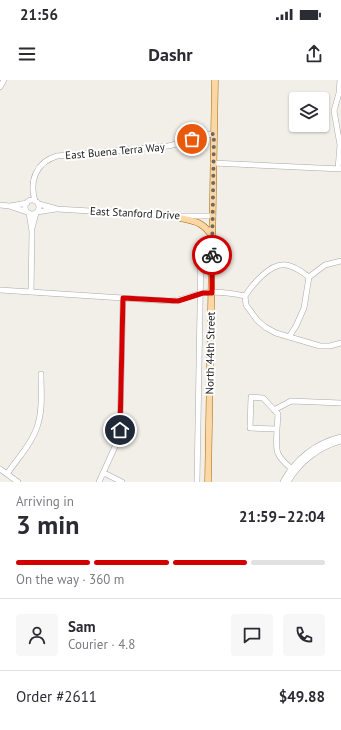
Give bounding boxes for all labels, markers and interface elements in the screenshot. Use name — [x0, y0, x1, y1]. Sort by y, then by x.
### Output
text: 21:56 — [20, 5, 58, 24]
icon: menu — [16, 43, 38, 65]
text: Dashr — [148, 43, 193, 66]
icon: share — [303, 43, 325, 65]
map controls — [289, 92, 329, 132]
button: layers — [289, 92, 329, 132]
pin — [175, 122, 209, 156]
icon: bag — [181, 128, 203, 150]
street label: East Buena Terra Way — [65, 140, 166, 162]
street label: East Stanford Drive — [90, 204, 181, 222]
courier — [192, 235, 232, 275]
icon: bike — [201, 244, 223, 266]
street label: North 44th Street — [202, 311, 218, 395]
pin — [103, 413, 137, 447]
icon: home — [109, 419, 131, 441]
text: Arriving in — [16, 493, 74, 510]
text: 21:59–22:04 — [239, 507, 325, 526]
text: 3 min — [16, 508, 79, 541]
text: On the way · 360 m — [16, 571, 124, 588]
button: person — [16, 614, 58, 656]
button: chat — [231, 614, 273, 656]
button: phone — [283, 614, 325, 656]
text: Sam — [68, 617, 95, 636]
text: Courier · 4.8 — [68, 636, 135, 653]
text: Order #2611 — [16, 687, 97, 706]
text: $49.88 — [279, 687, 325, 706]

